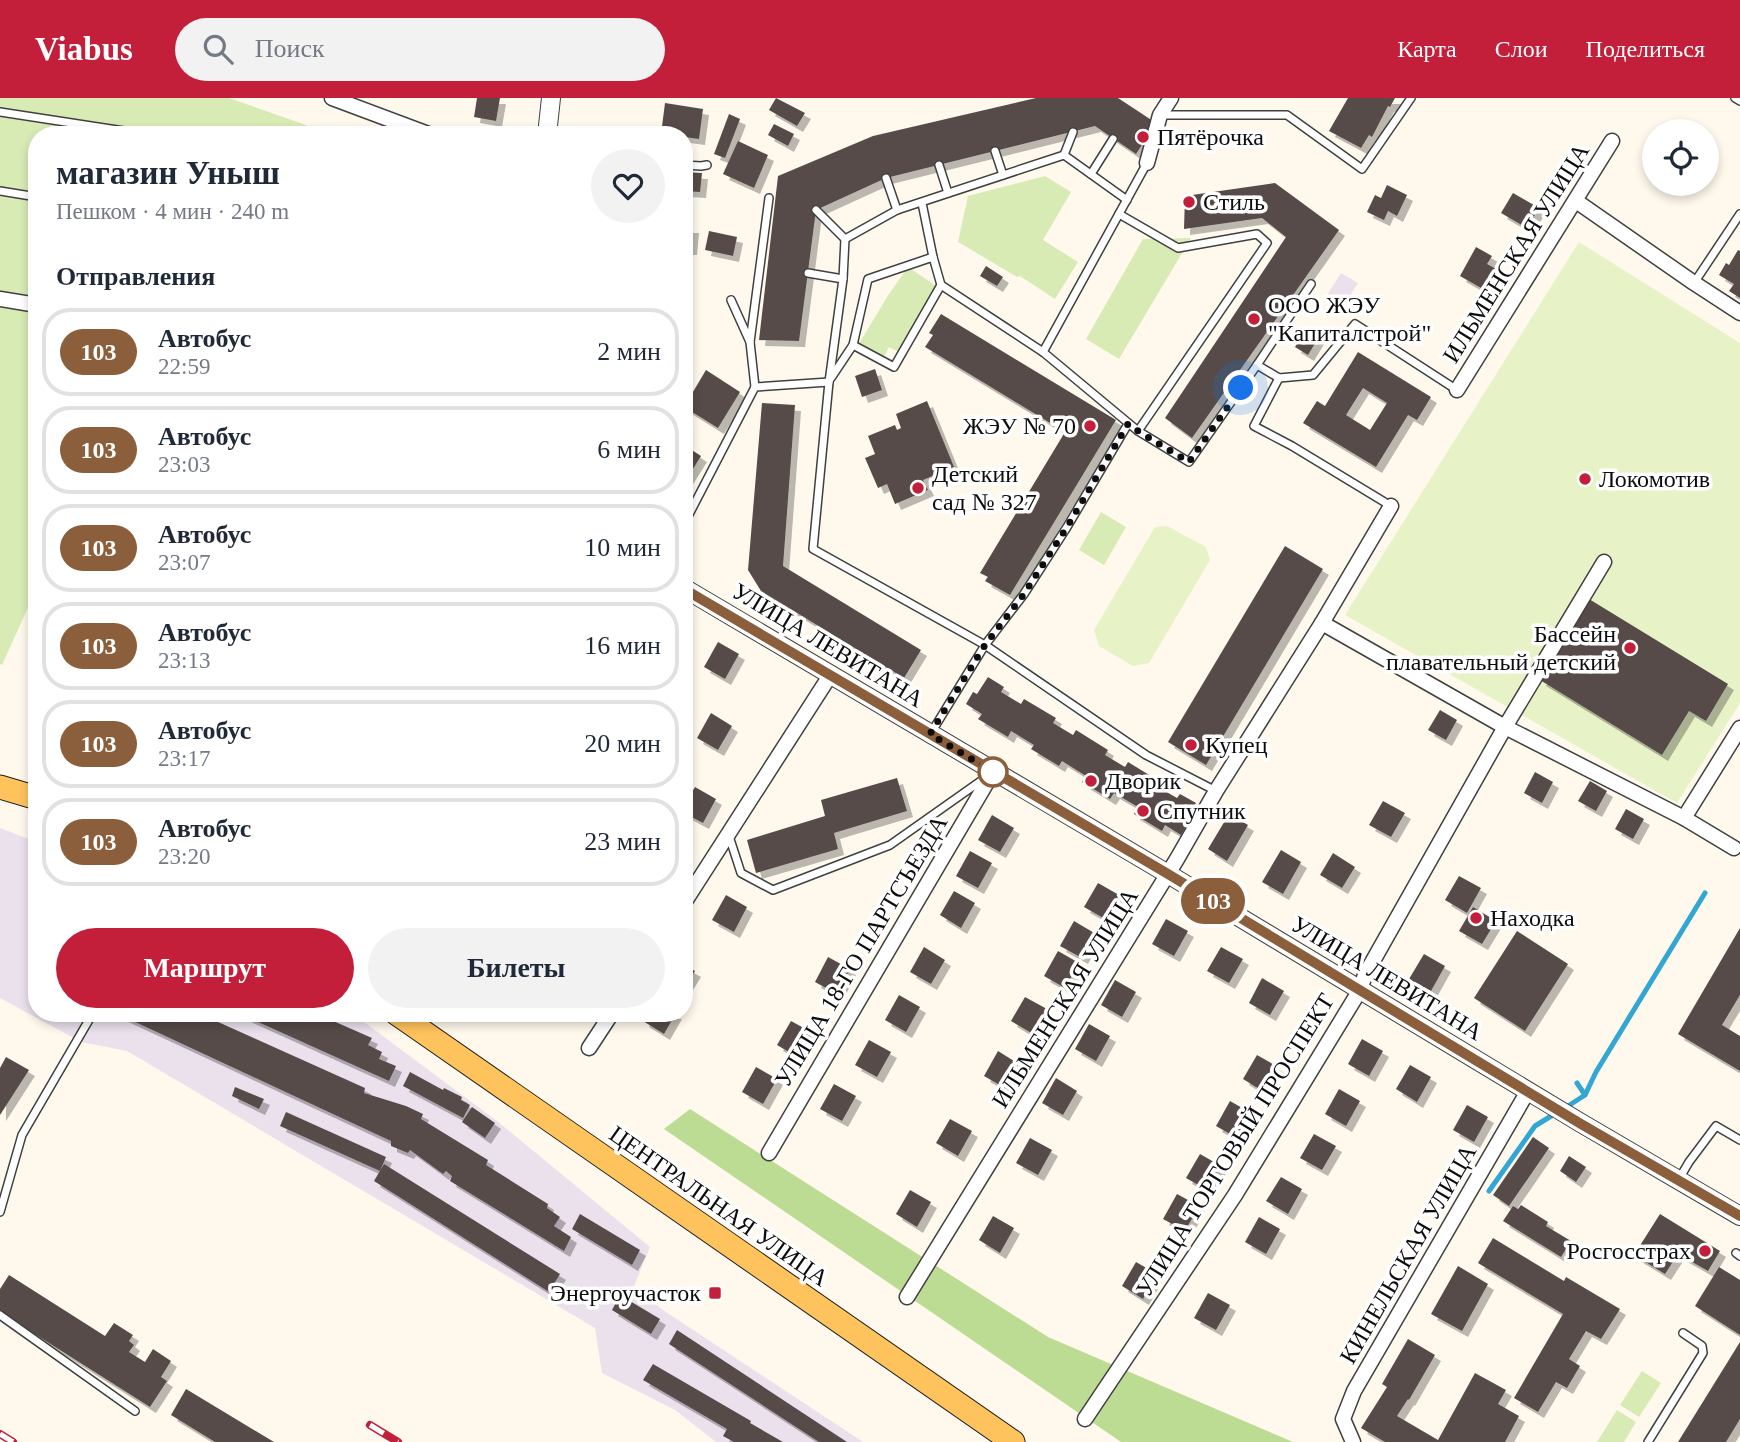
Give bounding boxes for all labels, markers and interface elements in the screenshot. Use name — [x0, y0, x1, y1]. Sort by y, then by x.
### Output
search box — [175, 18, 665, 81]
icon: search — [199, 30, 237, 68]
text: Viabus — [35, 31, 133, 67]
text: Поиск — [255, 34, 325, 63]
text: Карта — [1397, 36, 1457, 62]
text: Слои — [1495, 36, 1548, 62]
text: Поделиться — [1586, 36, 1705, 62]
map controls — [1642, 119, 1719, 196]
button: locate — [1642, 119, 1719, 196]
place label: Пятёрочка — [1157, 124, 1264, 150]
marker: Пятёрочка — [1135, 129, 1151, 145]
street label: ИЛЬМЕНСКАЯ УЛИЦА — [1438, 138, 1595, 367]
button: heart — [591, 149, 665, 223]
text: магазин Уныш — [56, 155, 280, 191]
place label: Стиль — [1203, 189, 1265, 215]
marker: Стиль — [1181, 194, 1197, 210]
text: Пешком · 4 мин · 240 m — [56, 199, 289, 224]
text: Отправления — [56, 262, 215, 291]
place label: ООО ЖЭУ "Капиталстрой" — [1268, 292, 1431, 346]
marker: ООО ЖЭУ "Капиталстрой" — [1246, 311, 1262, 327]
text: Автобус — [158, 324, 251, 353]
text: 2 мин — [597, 337, 661, 366]
text: 103 — [81, 339, 117, 365]
text: 22:59 — [158, 354, 210, 379]
your location — [1223, 370, 1258, 405]
place label: ЖЭУ № 70 — [963, 413, 1076, 439]
marker: ЖЭУ № 70 — [1082, 418, 1098, 434]
text: Автобус — [158, 422, 251, 451]
text: 6 мин — [597, 435, 661, 464]
text: 103 — [81, 437, 117, 463]
text: 23:03 — [158, 452, 210, 477]
place label: Детский сад № 327 — [932, 461, 1037, 515]
place label: Локомотив — [1599, 466, 1710, 492]
marker: Локомотив — [1577, 471, 1593, 487]
marker: Детский сад № 327 — [910, 480, 926, 496]
text: Автобус — [158, 520, 251, 549]
text: 10 мин — [584, 533, 661, 562]
text: 103 — [81, 535, 117, 561]
text: 23:07 — [158, 550, 210, 575]
street label: УЛИЦА ЛЕВИТАНА — [728, 578, 929, 713]
text: Автобус — [158, 618, 251, 647]
place label: Бассейн плавательный детский — [1386, 621, 1616, 675]
text: 16 мин — [584, 631, 661, 660]
text: 103 — [81, 633, 117, 659]
marker: Бассейн плавательный детский — [1622, 640, 1638, 656]
text: 23:13 — [158, 648, 210, 673]
text: Автобус — [158, 716, 251, 745]
text: 20 мин — [584, 729, 661, 758]
text: 103 — [81, 731, 117, 757]
place label: Купец — [1205, 732, 1268, 758]
marker: Купец — [1183, 737, 1199, 753]
text: 23:17 — [158, 746, 210, 771]
unlabelled marker — [978, 757, 1008, 787]
place label: Дворик — [1105, 768, 1181, 794]
marker: Дворик — [1083, 773, 1099, 789]
place label: Спутник — [1157, 798, 1246, 824]
marker: Спутник — [1135, 803, 1151, 819]
street label: УЛИЦА 18-ГО ПАРТСЪЕЗДА — [770, 810, 953, 1091]
text: Автобус — [158, 814, 251, 843]
text: 23 мин — [584, 827, 661, 856]
text: 103 — [81, 829, 117, 855]
text: 23:20 — [158, 844, 210, 869]
line badge: 103 — [1173, 878, 1253, 924]
street label: ИЛЬМЕНСКАЯ УЛИЦА — [987, 883, 1144, 1112]
text: 103 — [1195, 888, 1231, 914]
place label: Находка — [1490, 905, 1575, 931]
marker: Находка — [1468, 910, 1484, 926]
street label: УЛИЦА ЛЕВИТАНА — [1287, 911, 1488, 1046]
button: Маршрут — [56, 928, 354, 1008]
button: Билеты — [368, 928, 665, 1008]
street label: УЛИЦА ТОРГОВЫЙ ПРОСПЕКТ — [1131, 989, 1339, 1301]
street label: ЦЕНТРАЛЬНАЯ УЛИЦА — [605, 1121, 834, 1292]
street label: КИНЕЛЬСКАЯ УЛИЦА — [1335, 1139, 1482, 1368]
place label: Росгосстрах — [1566, 1238, 1691, 1264]
marker: Росгосстрах — [1697, 1243, 1713, 1259]
place label: Энергоучасток — [550, 1280, 701, 1306]
marker: Энергоучасток — [707, 1285, 723, 1301]

